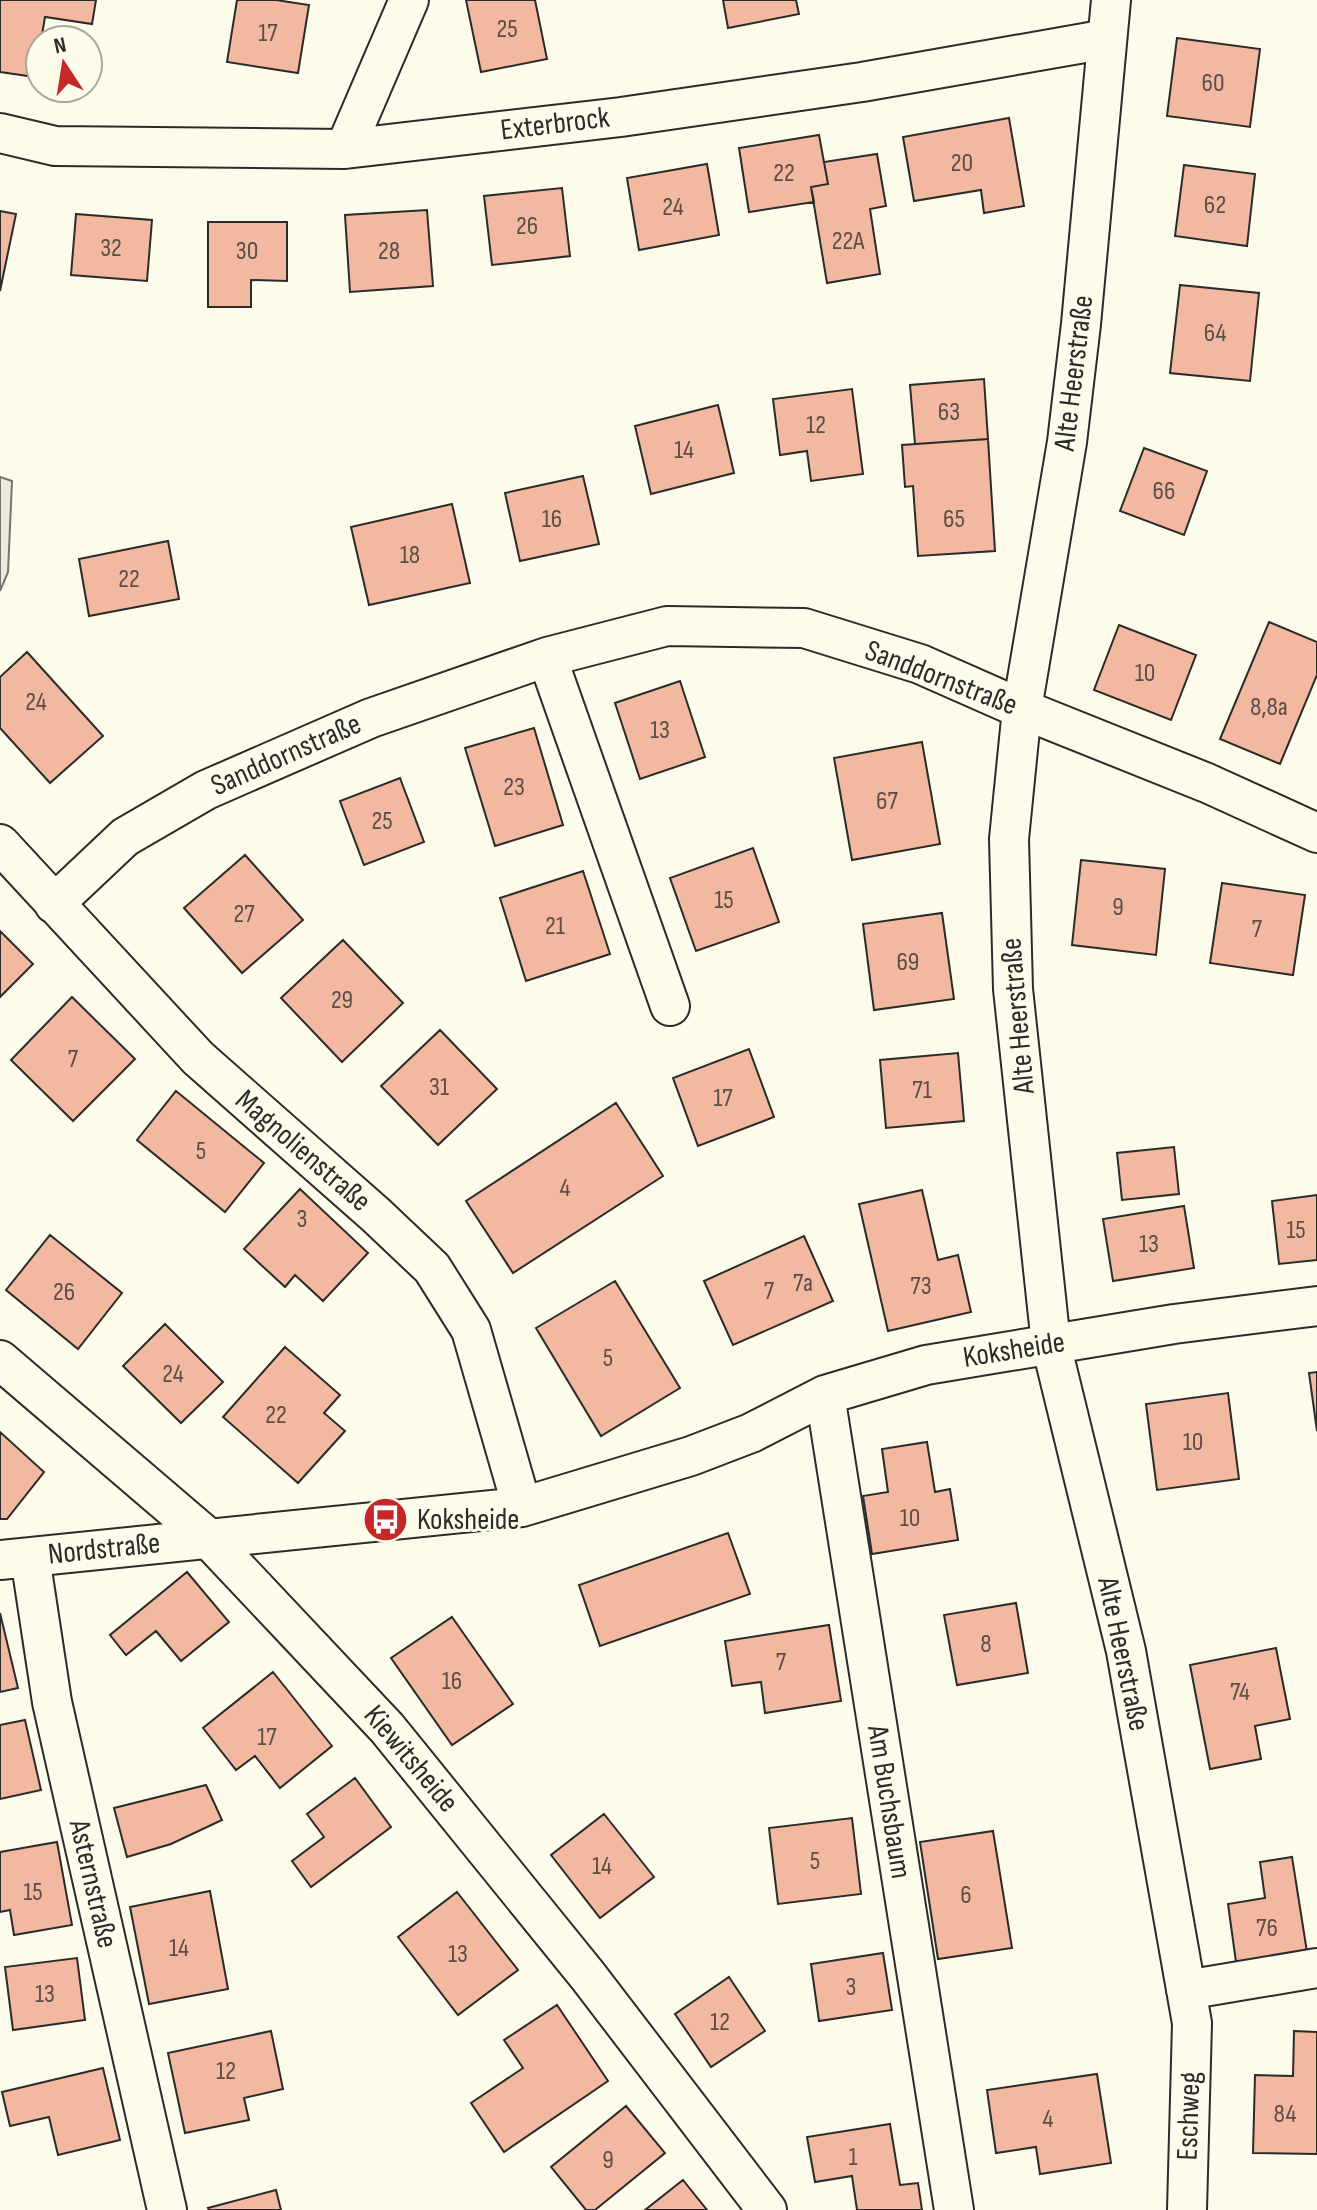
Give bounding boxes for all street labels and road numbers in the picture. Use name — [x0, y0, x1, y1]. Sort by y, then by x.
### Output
street label: Exterbrock — [498, 99, 612, 149]
street label: Alte Heerstraße — [1046, 293, 1101, 454]
street label: Sanddornstraße — [860, 632, 1022, 724]
street label: Sanddornstraße — [205, 706, 367, 804]
street label: Alte Heerstraße — [993, 937, 1043, 1096]
street label: Magnolienstraße — [228, 1082, 378, 1220]
street label: Koksheide — [961, 1324, 1067, 1376]
street label: Nordstraße — [46, 1525, 162, 1573]
street label: Alte Heerstraße — [1089, 1573, 1157, 1734]
street label: Kiewitsheide — [356, 1698, 466, 1820]
street label: Am Buchsbaum — [859, 1722, 919, 1881]
street label: Asternstraße — [61, 1815, 125, 1952]
street label: Eschweg — [1169, 2071, 1209, 2161]

